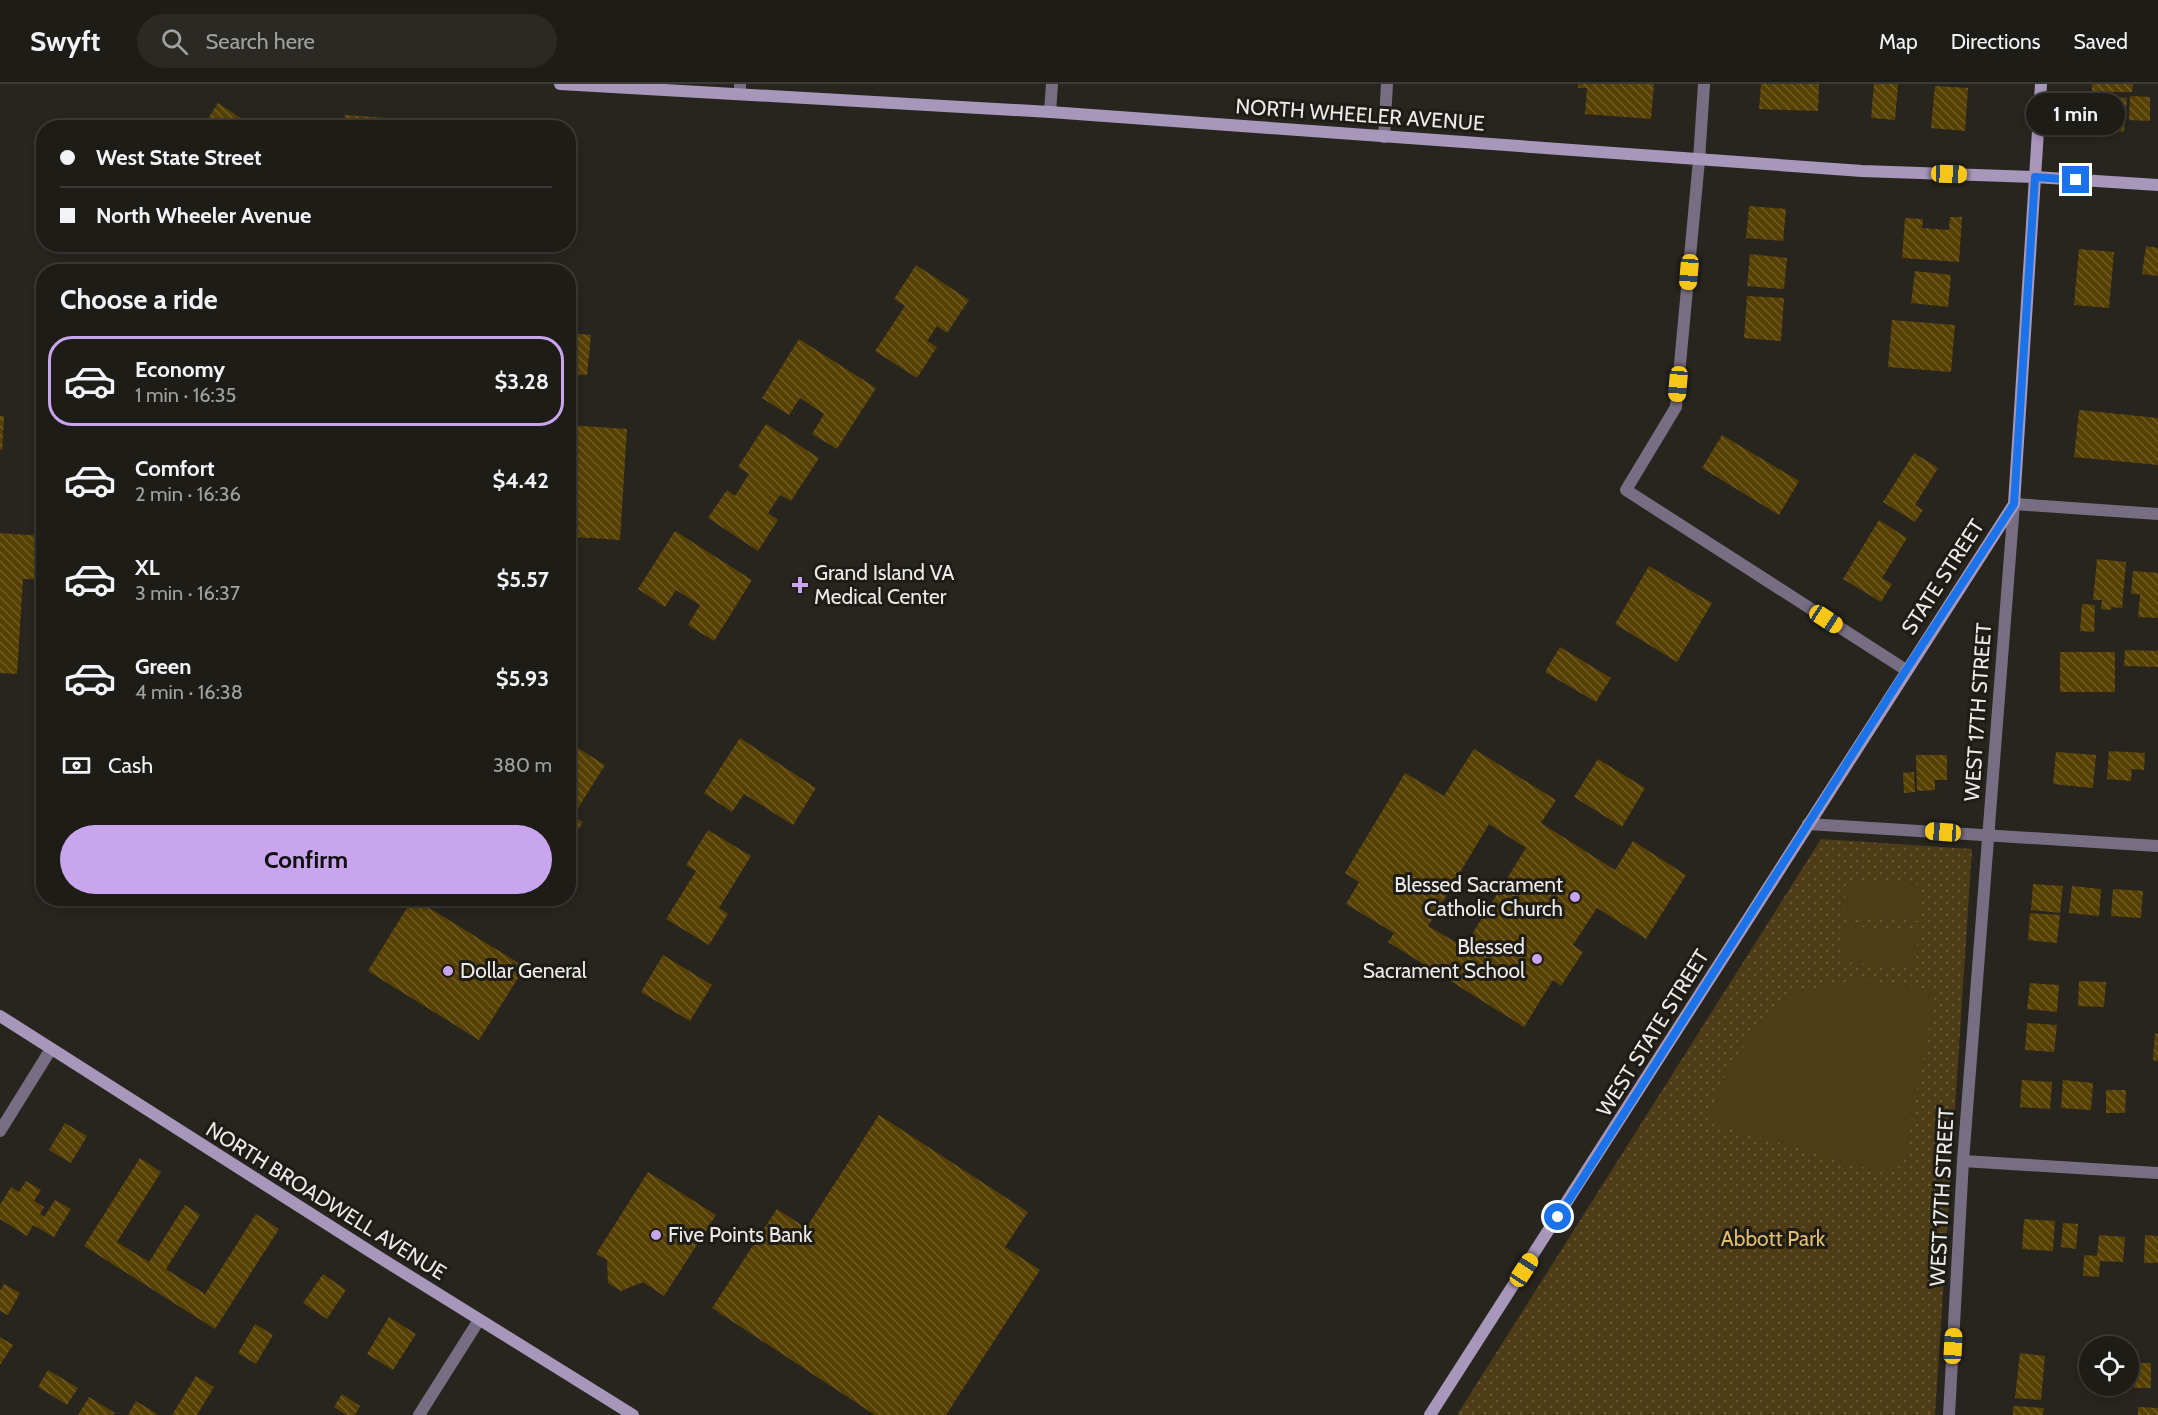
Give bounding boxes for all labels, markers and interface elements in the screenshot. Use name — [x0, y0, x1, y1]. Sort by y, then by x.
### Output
search box — [137, 14, 557, 68]
text: Swyft — [30, 24, 101, 58]
icon: search — [158, 25, 191, 58]
text: Search here — [206, 28, 315, 55]
text: Map — [1879, 29, 1918, 54]
text: Directions — [1951, 29, 2040, 54]
text: Saved — [2073, 29, 2128, 54]
street label: NORTH WHEELER AVENUE — [1235, 93, 1485, 136]
callout: 1 min — [2026, 93, 2126, 135]
text: 1 min — [2053, 102, 2098, 126]
text: West State Street — [96, 144, 262, 171]
car — [1931, 164, 1967, 184]
route end — [2062, 166, 2089, 193]
text: North Wheeler Avenue — [96, 202, 311, 229]
car — [1678, 253, 1700, 291]
text: Choose a ride — [60, 283, 218, 316]
icon: car — [63, 354, 117, 408]
text: Economy — [135, 356, 225, 383]
car — [1667, 365, 1689, 403]
text: $3.28 — [495, 368, 549, 395]
text: 1 min · 16:35 — [135, 383, 236, 407]
icon: car — [63, 453, 117, 507]
text: Comfort — [135, 455, 214, 482]
text: $4.42 — [492, 467, 549, 494]
text: 2 min · 16:36 — [135, 482, 241, 506]
street label: STATE STREET — [1896, 514, 1989, 639]
icon: car — [63, 552, 117, 606]
text: XL — [135, 554, 160, 581]
place label: Grand Island VA Medical Center — [814, 560, 954, 609]
text: $5.57 — [497, 566, 549, 593]
marker: Grand Island VA Medical Center — [791, 576, 809, 594]
text: 3 min · 16:37 — [135, 581, 240, 605]
car — [1806, 602, 1846, 636]
street label: WEST 17TH STREET — [1959, 622, 1996, 802]
icon: car — [63, 651, 117, 705]
text: Green — [135, 653, 191, 680]
text: $5.93 — [496, 665, 549, 692]
text: 4 min · 16:38 — [135, 680, 243, 704]
icon: cash — [60, 749, 93, 782]
text: Cash — [108, 752, 153, 779]
text: 380 m — [493, 753, 552, 777]
car — [1924, 822, 1962, 842]
button: Confirm — [60, 825, 552, 894]
place label: Blessed Sacrament Catholic Church — [1394, 872, 1563, 921]
marker: Blessed Sacrament Catholic Church — [1568, 890, 1582, 904]
place label: Blessed Sacrament School — [1363, 934, 1525, 983]
street label: WEST STATE STREET — [1591, 945, 1714, 1121]
marker: Blessed Sacrament School — [1530, 952, 1544, 966]
place label: Dollar General — [460, 958, 587, 983]
marker: Dollar General — [441, 964, 455, 978]
street label: WEST 17TH STREET — [1924, 1107, 1959, 1287]
street label: NORTH BROADWELL AVENUE — [202, 1116, 451, 1285]
route start — [1544, 1203, 1571, 1230]
place label: Five Points Bank — [668, 1222, 813, 1247]
park label: Abbott Park — [1721, 1226, 1826, 1251]
marker: Five Points Bank — [649, 1228, 663, 1242]
car — [1507, 1250, 1541, 1290]
car — [1943, 1328, 1963, 1364]
map controls — [2079, 1336, 2139, 1396]
button: locate — [2079, 1336, 2139, 1396]

